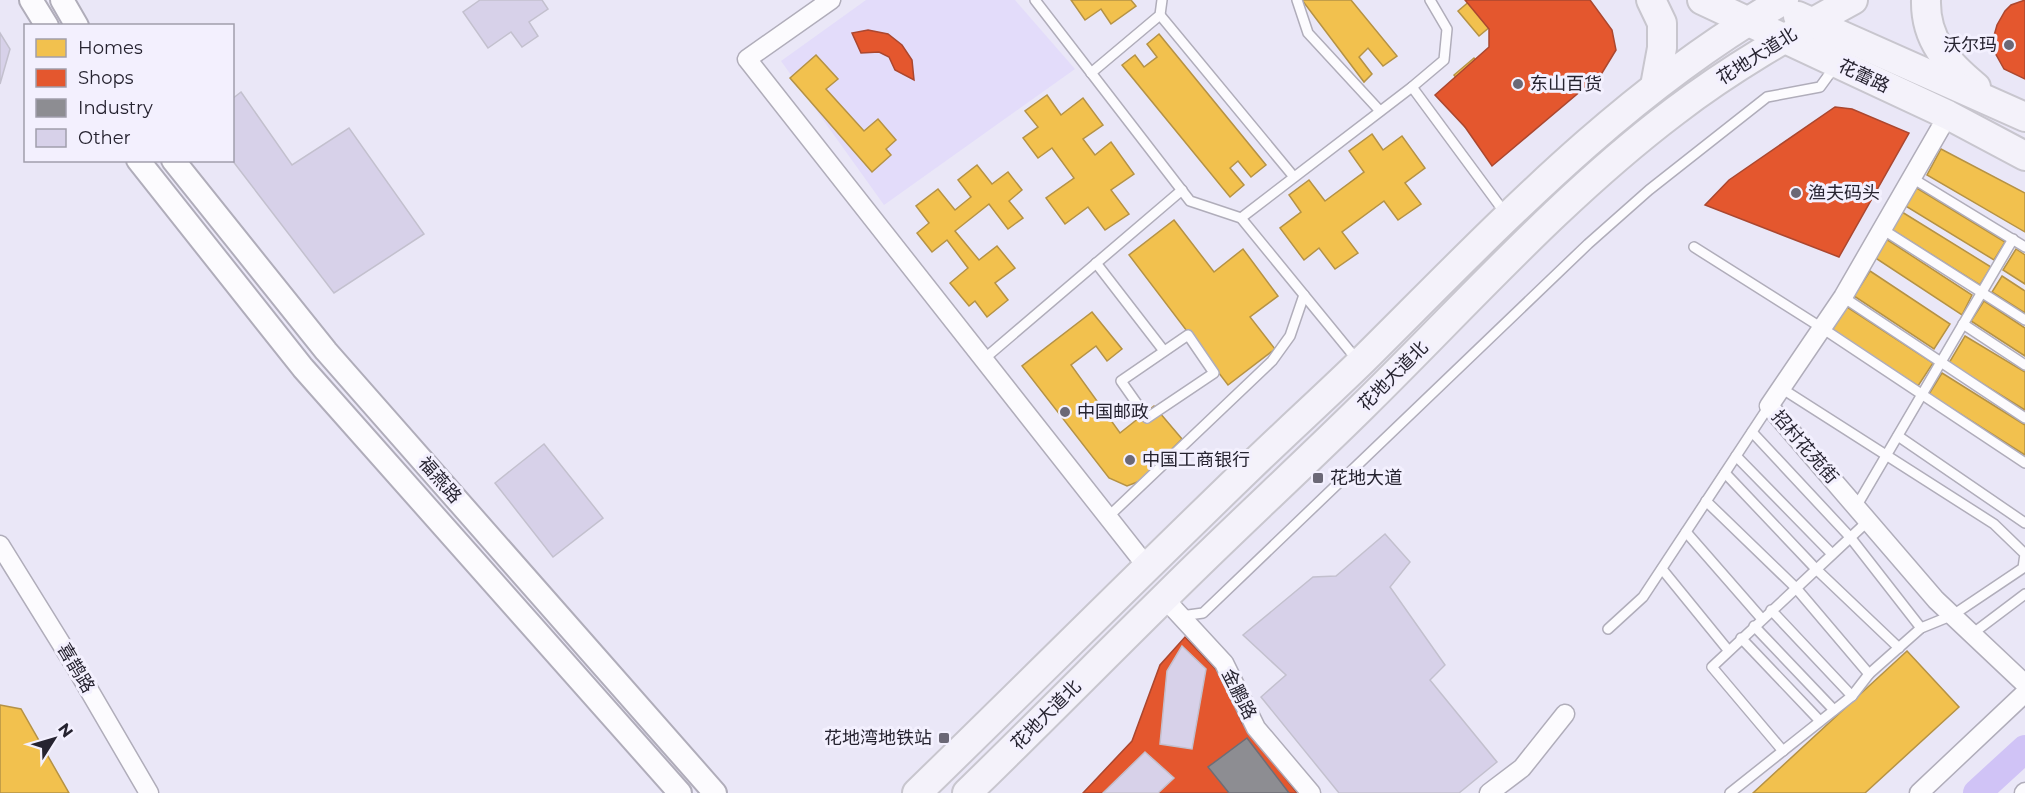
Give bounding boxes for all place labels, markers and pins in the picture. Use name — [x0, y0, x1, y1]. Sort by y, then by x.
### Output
place label: 沃尔玛 — [1943, 34, 1997, 56]
marker: 沃尔玛 — [2002, 38, 2016, 52]
place label: 东山百货 — [1530, 73, 1602, 95]
marker: 东山百货 — [1511, 77, 1525, 91]
place label: 渔夫码头 — [1808, 182, 1880, 204]
marker: 渔夫码头 — [1789, 186, 1803, 200]
place label: 中国邮政 — [1077, 401, 1149, 423]
marker: 中国邮政 — [1058, 405, 1072, 419]
place label: 中国工商银行 — [1142, 449, 1250, 471]
marker: 中国工商银行 — [1123, 453, 1137, 467]
place label: 花地大道 — [1330, 467, 1402, 489]
marker: 花地大道 — [1311, 471, 1325, 485]
place label: 花地湾地铁站 — [824, 727, 932, 749]
marker: 花地湾地铁站 — [937, 731, 951, 745]

